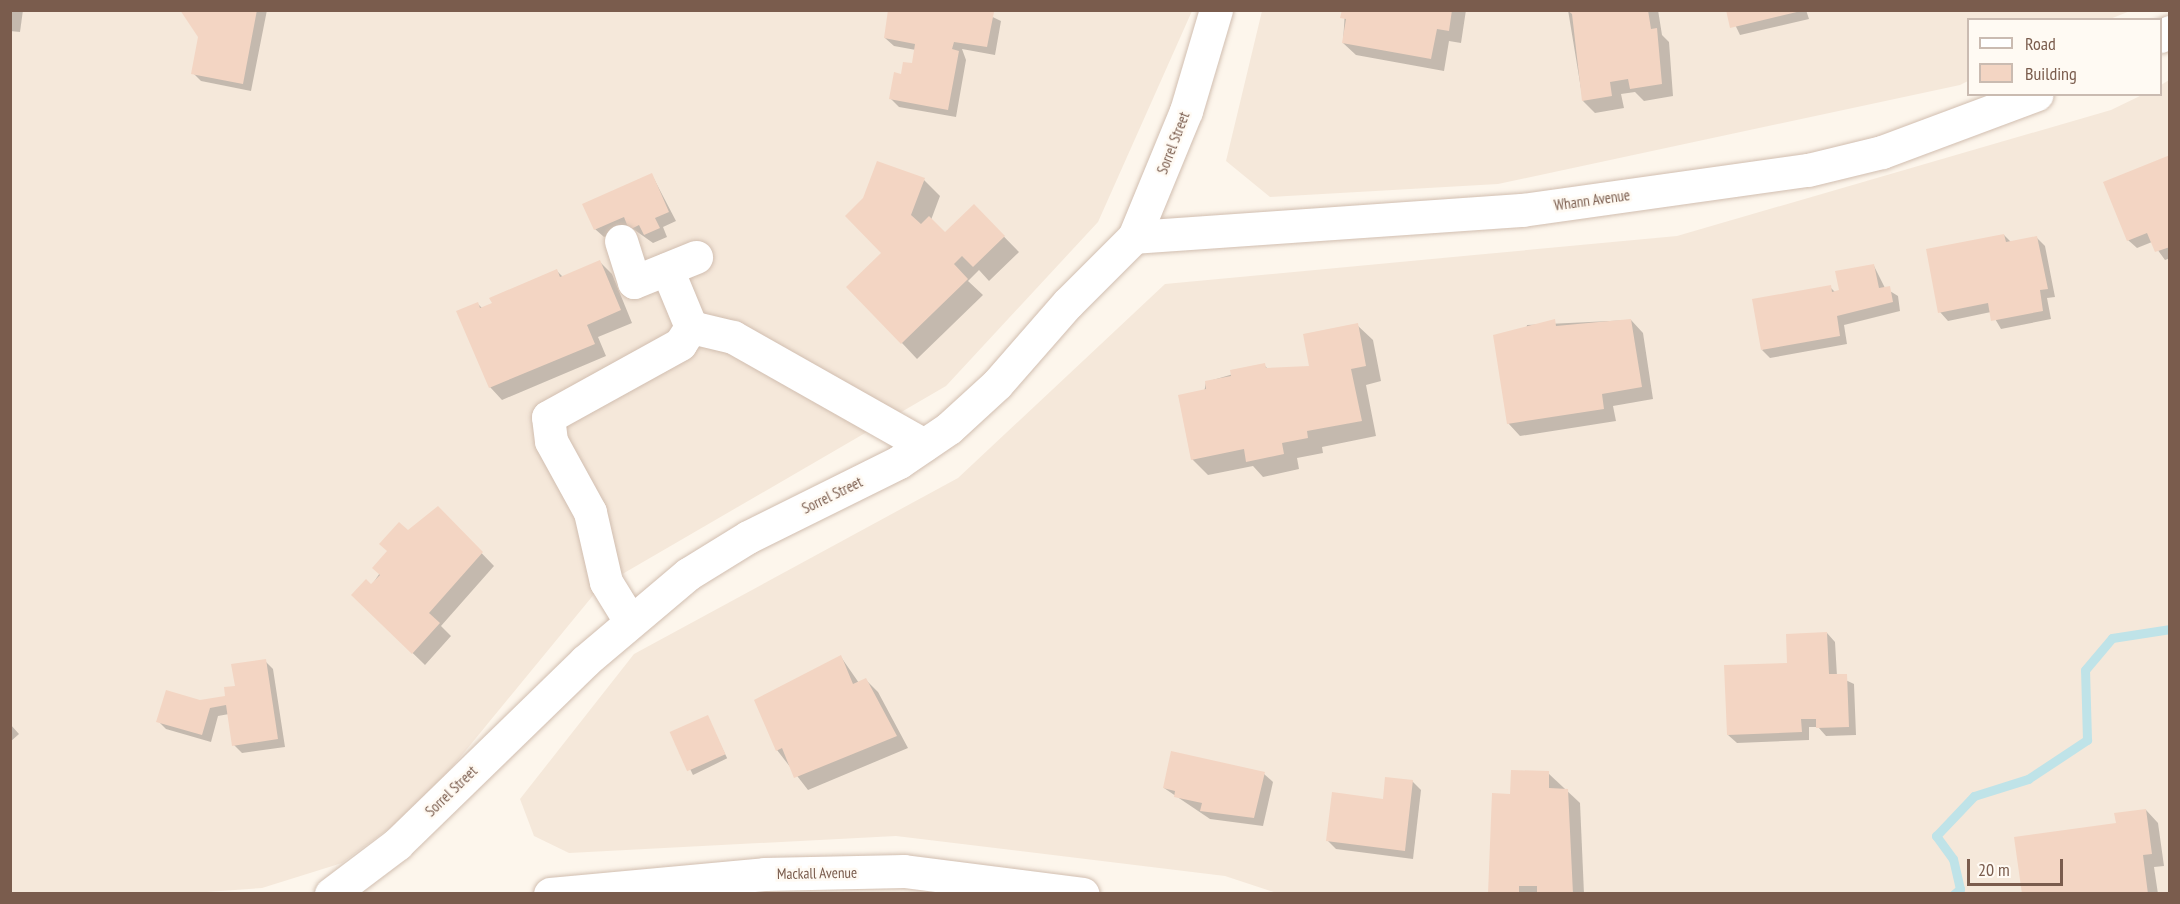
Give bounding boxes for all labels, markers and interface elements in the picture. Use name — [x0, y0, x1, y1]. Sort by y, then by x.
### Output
legend — [1967, 18, 2162, 96]
text: Road — [2025, 32, 2056, 55]
text: Building — [2025, 62, 2077, 85]
street label: Sorrel Street — [1153, 109, 1193, 177]
street label: Whann Avenue — [1553, 186, 1631, 214]
street label: Sorrel Street — [799, 473, 865, 517]
street label: Sorrel Street — [421, 762, 481, 820]
scale bar — [1970, 847, 2066, 885]
text: 20 m — [1978, 858, 2010, 881]
street label: Mackall Avenue — [776, 863, 858, 883]

